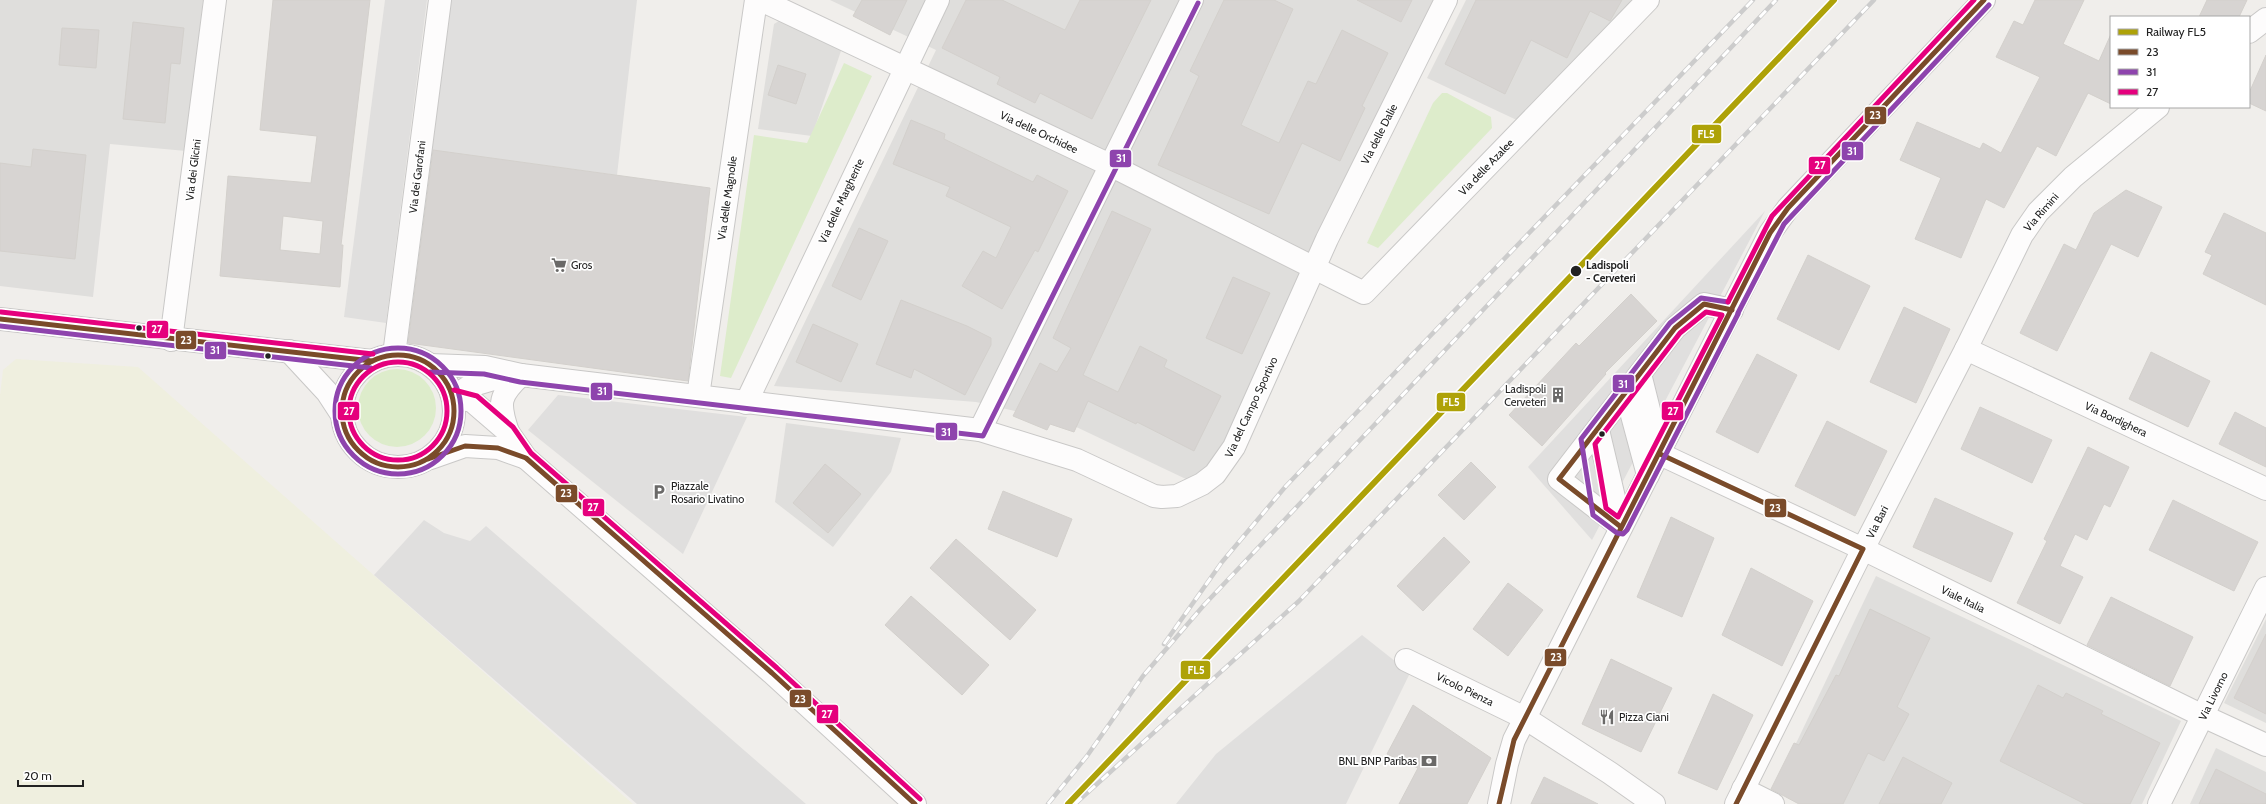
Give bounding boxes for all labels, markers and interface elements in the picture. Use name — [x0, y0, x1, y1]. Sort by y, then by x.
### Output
legend — [2110, 16, 2250, 108]
text: Railway FL5 — [2146, 24, 2206, 39]
text: 23 — [2146, 44, 2159, 59]
text: 31 — [2146, 64, 2156, 79]
text: 27 — [2146, 84, 2158, 99]
street label: Via delle Dalie — [1358, 101, 1400, 167]
line badge: 23 — [1864, 106, 1887, 125]
street label: Via delle Orchidee — [998, 108, 1081, 156]
text: 23 — [1869, 108, 1881, 122]
line badge: FL5 — [1691, 124, 1722, 144]
text: FL5 — [1697, 127, 1715, 141]
street label: Via delle Azalee — [1456, 136, 1517, 198]
street label: Via dei Glicini — [182, 138, 204, 202]
street label: Via dei Garofani — [406, 140, 428, 214]
line badge: 31 — [1841, 141, 1864, 161]
text: 31 — [1847, 144, 1857, 158]
line badge: 31 — [1109, 149, 1132, 168]
text: 31 — [1116, 151, 1126, 165]
street label: Via delle Magnolie — [714, 155, 740, 241]
street label: Via delle Margherite — [815, 156, 867, 246]
line badge: 27 — [1808, 156, 1831, 175]
text: 27 — [1814, 158, 1826, 172]
street label: Via Rimini — [2020, 190, 2062, 234]
supermarket icon: Gros — [550, 256, 568, 274]
place label: Gros — [571, 258, 593, 272]
place label: Ladispoli - Cerveteri — [1586, 258, 1636, 285]
marker: Ladispoli - Cerveteri — [1569, 264, 1583, 278]
line badge: 27 — [146, 320, 169, 339]
text: 27 — [151, 322, 163, 336]
unlabelled marker — [134, 323, 144, 333]
line badge: 23 — [175, 330, 197, 350]
text: 23 — [180, 333, 192, 347]
line badge: 31 — [204, 341, 227, 360]
text: 31 — [210, 343, 220, 357]
unlabelled marker — [263, 351, 273, 361]
street label: Via del Campo Sportivo — [1221, 354, 1281, 460]
line badge: 31 — [1612, 374, 1635, 393]
text: 31 — [1618, 377, 1628, 391]
line badge: 31 — [590, 382, 613, 401]
place label: Ladispoli Cerveteri — [1504, 382, 1546, 409]
text: 31 — [597, 384, 607, 398]
building icon: Ladispoli Cerveteri — [1549, 386, 1567, 404]
line badge: FL5 — [1436, 392, 1466, 412]
text: FL5 — [1442, 395, 1460, 409]
street label: Via Bordighera — [2082, 398, 2150, 440]
line badge: 27 — [337, 401, 360, 421]
line badge: 27 — [1661, 401, 1684, 421]
text: 27 — [343, 404, 355, 418]
text: 27 — [1667, 404, 1679, 418]
line badge: 31 — [935, 422, 958, 441]
text: 31 — [941, 425, 951, 439]
unlabelled marker — [1597, 429, 1607, 439]
place label: Piazzale Rosario Livatino — [671, 479, 744, 506]
parking icon: Piazzale Rosario Livatino — [650, 483, 668, 501]
line badge: 23 — [555, 484, 578, 503]
text: 23 — [560, 486, 572, 500]
line badge: 27 — [582, 498, 605, 517]
line badge: 23 — [1764, 498, 1787, 518]
text: 27 — [587, 500, 599, 514]
text: 23 — [1769, 501, 1781, 515]
street label: Via Bari — [1863, 503, 1891, 541]
street label: Viale Italia — [1939, 582, 1988, 616]
line badge: 23 — [1544, 648, 1567, 667]
text: 23 — [1550, 650, 1562, 664]
line badge: FL5 — [1180, 660, 1211, 680]
text: FL5 — [1187, 663, 1205, 677]
street label: Vicolo Pienza — [1434, 669, 1497, 709]
street label: Via Livorno — [2195, 669, 2231, 723]
line badge: 23 — [789, 689, 812, 708]
text: 23 — [794, 692, 806, 706]
line badge: 27 — [816, 704, 839, 724]
text: 27 — [821, 707, 833, 721]
restaurant icon: Pizza Ciani — [1598, 708, 1616, 726]
place label: Pizza Ciani — [1619, 710, 1669, 724]
bank icon: BNL BNP Paribas — [1420, 752, 1438, 770]
place label: BNL BNP Paribas — [1338, 754, 1417, 768]
scale bar — [18, 762, 83, 788]
text: 20 m — [24, 768, 52, 783]

